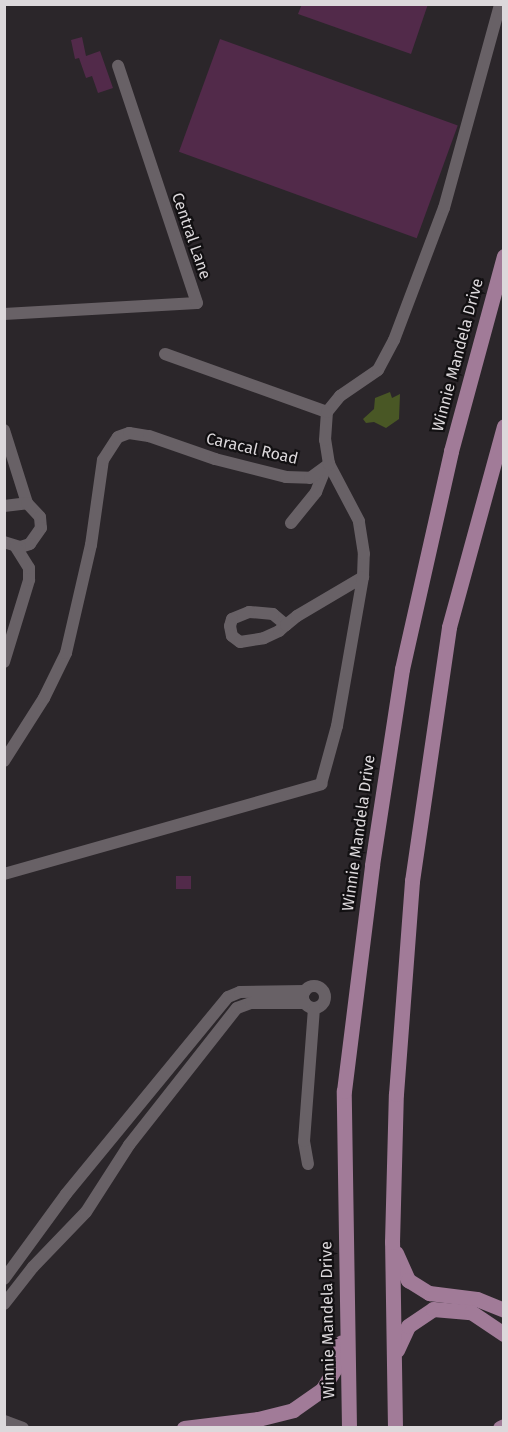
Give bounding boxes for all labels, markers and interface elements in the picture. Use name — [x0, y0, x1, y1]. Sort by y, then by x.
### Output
street label: Central Lane — [167, 190, 215, 282]
street label: Winnie Mandela Drive — [428, 276, 488, 434]
street label: Caracal Road — [204, 429, 300, 469]
street label: Winnie Mandela Drive — [339, 754, 379, 912]
street label: Winnie Mandela Drive — [317, 1241, 339, 1399]

